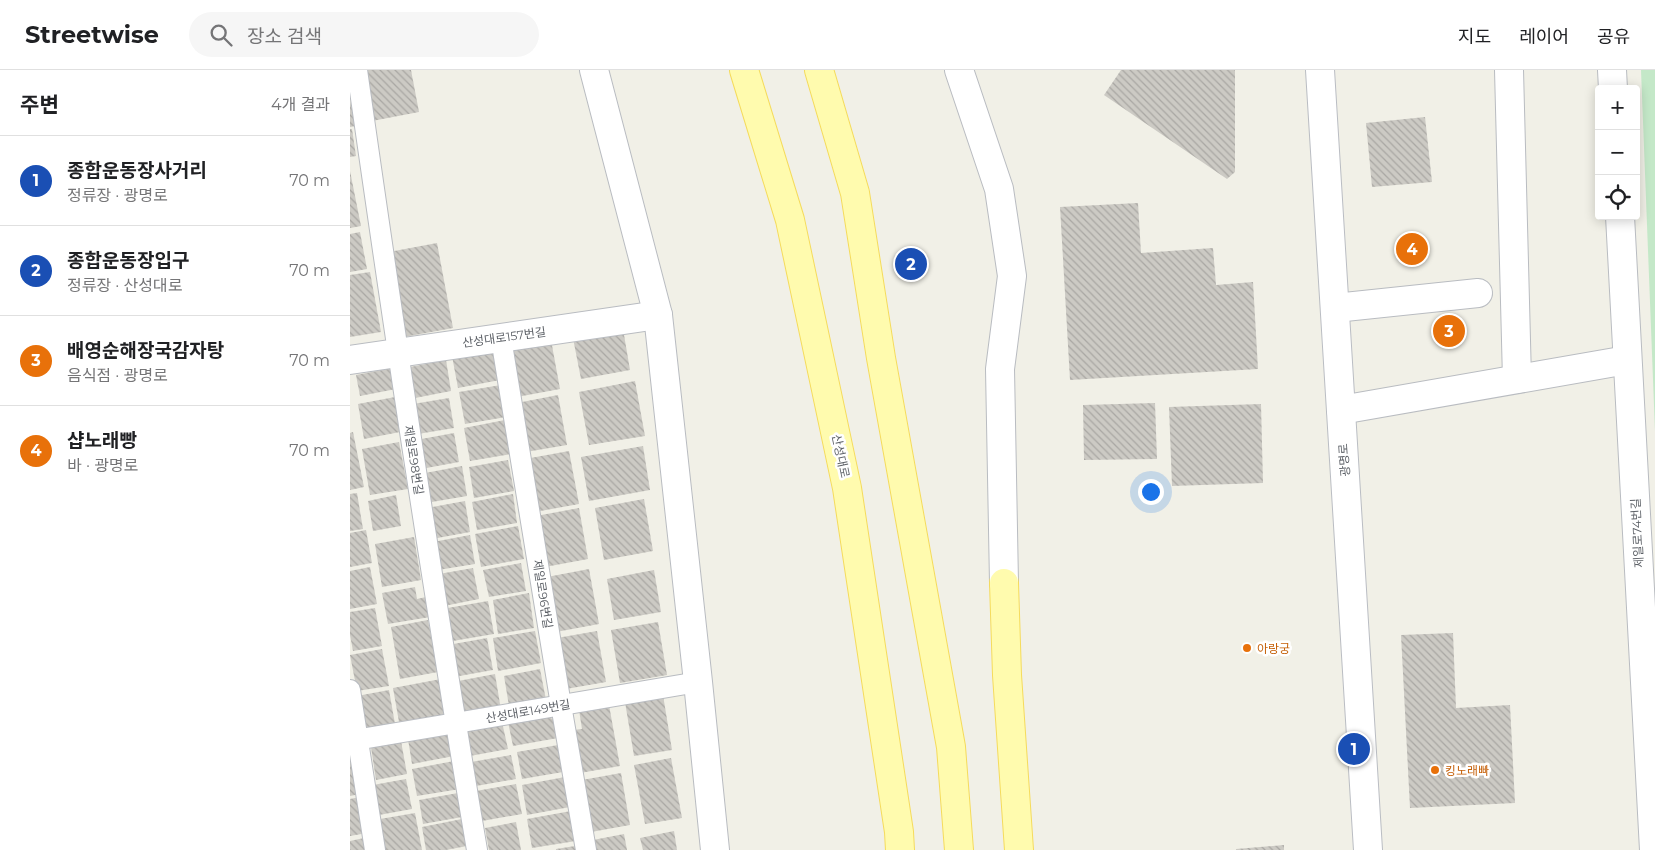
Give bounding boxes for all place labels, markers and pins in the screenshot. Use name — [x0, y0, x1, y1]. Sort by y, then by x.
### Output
pin: 4 — [1396, 230, 1428, 268]
pin: 2 — [895, 245, 927, 283]
pin: 3 — [1433, 312, 1465, 350]
place label: 아랑궁 — [1257, 641, 1290, 656]
marker: 아랑궁 — [1241, 642, 1253, 654]
pin: 1 — [1338, 730, 1370, 768]
place label: 킹노래빠 — [1445, 763, 1489, 778]
marker: 킹노래빠 — [1429, 764, 1441, 776]

